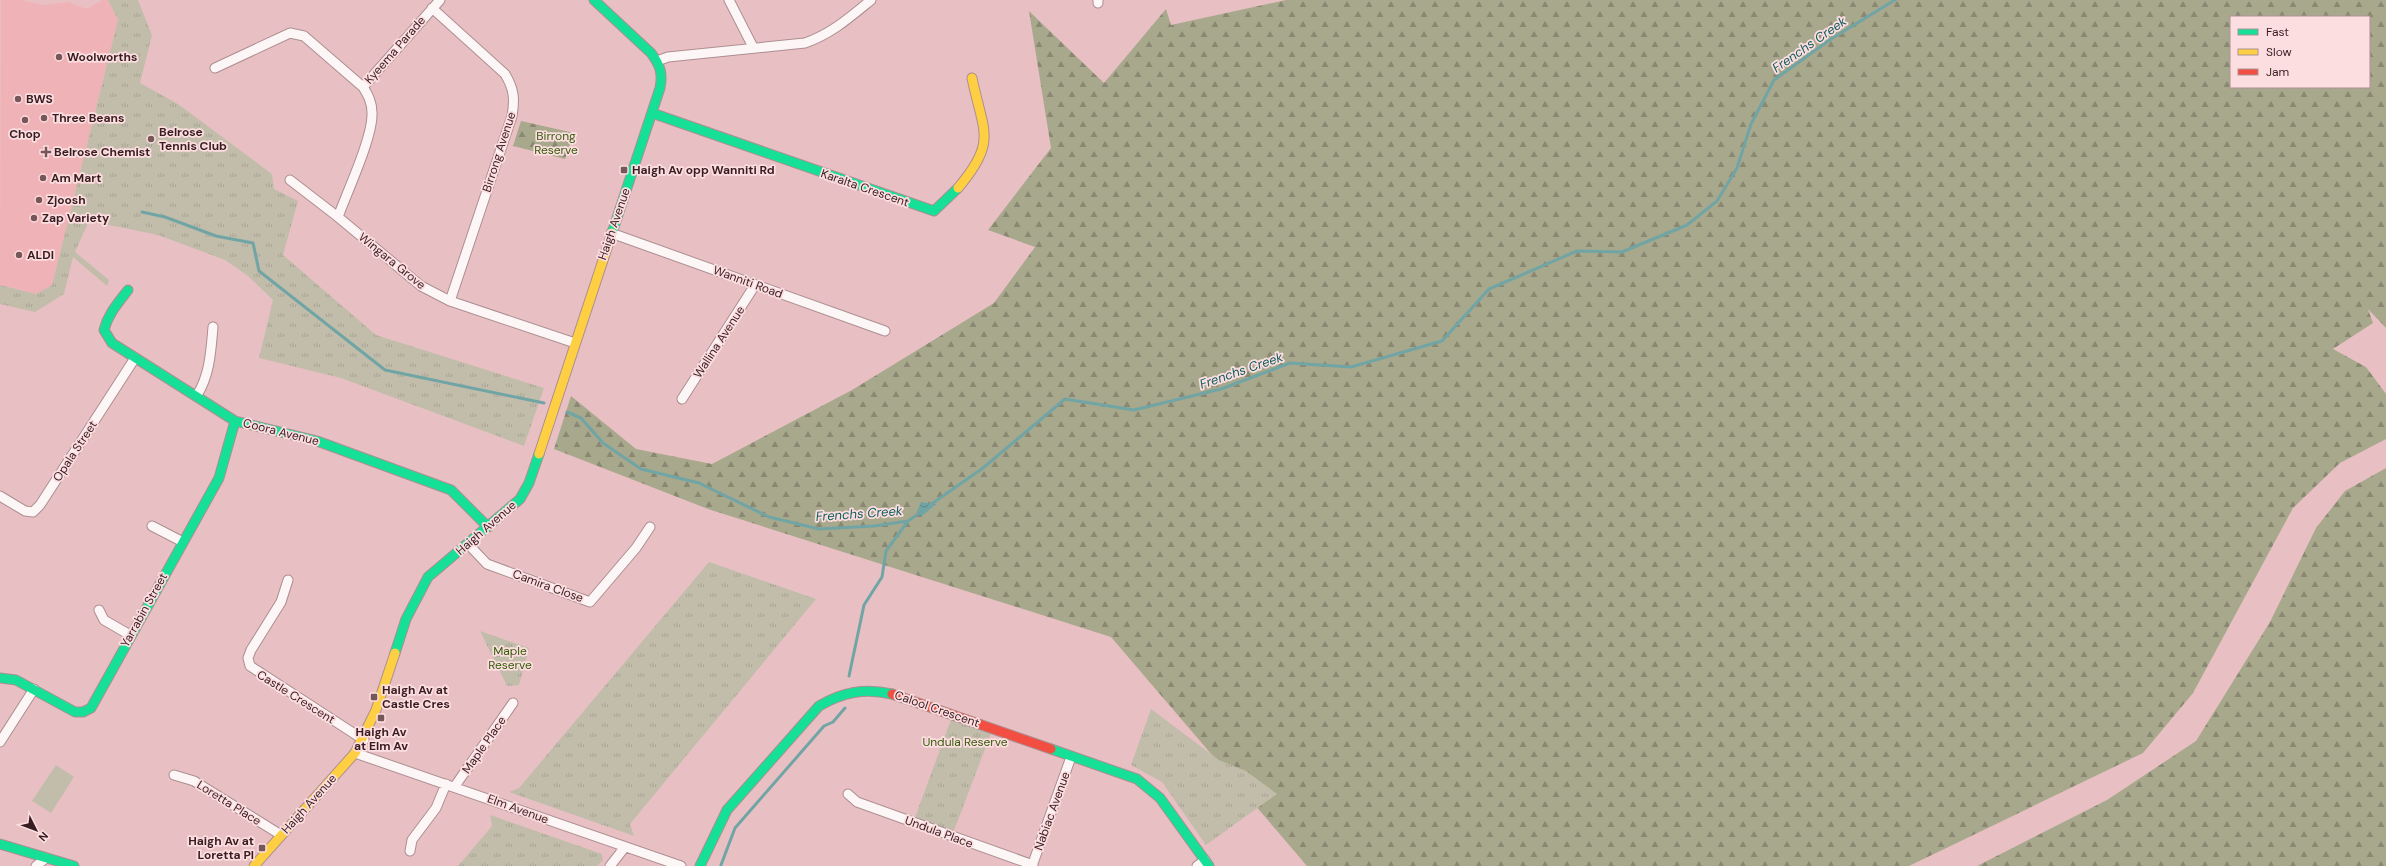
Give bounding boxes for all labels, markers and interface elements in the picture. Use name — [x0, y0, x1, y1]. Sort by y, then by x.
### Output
water label: Frenchs Creek — [1769, 12, 1850, 76]
street label: Kyeema Parade — [361, 13, 429, 87]
legend — [2230, 16, 2370, 88]
text: Fast — [2266, 24, 2289, 40]
text: Slow — [2266, 44, 2292, 60]
place label: Woolworths — [67, 49, 137, 65]
marker: Woolworths — [54, 52, 64, 62]
text: Jam — [2266, 64, 2289, 80]
place label: BWS — [26, 91, 53, 107]
marker: BWS — [13, 94, 23, 104]
place label: Three Beans — [52, 110, 124, 126]
street label: Birrong Avenue — [478, 110, 520, 194]
marker: Three Beans — [39, 113, 49, 123]
marker: Chop — [20, 115, 30, 125]
place label: Belrose Tennis Club — [159, 124, 227, 154]
place label: Chop — [9, 126, 41, 142]
park label: Birrong Reserve — [534, 128, 578, 158]
marker: Belrose Tennis Club — [146, 134, 156, 144]
place label: Belrose Chemist — [54, 144, 150, 160]
marker: Belrose Chemist — [41, 147, 51, 157]
place label: Haigh Av opp Wanniti Rd — [632, 162, 775, 178]
marker: Haigh Av opp Wanniti Rd — [619, 165, 629, 175]
street label: Karalta Crescent — [819, 165, 911, 211]
place label: Am Mart — [51, 170, 101, 186]
marker: Am Mart — [38, 173, 48, 183]
street label: Haigh Avenue — [594, 186, 634, 262]
place label: Zjoosh — [47, 192, 86, 208]
marker: Zjoosh — [34, 195, 44, 205]
place label: Zap Variety — [42, 210, 110, 226]
marker: Zap Variety — [29, 213, 39, 223]
street label: Wingara Grove — [355, 229, 429, 293]
place label: ALDI — [27, 247, 54, 263]
marker: ALDI — [14, 250, 24, 260]
street label: Wanniti Road — [711, 262, 785, 302]
street label: Wallina Avenue — [690, 303, 748, 381]
water label: Frenchs Creek — [1197, 348, 1285, 393]
street label: Coora Avenue — [241, 415, 321, 449]
street label: Opala Street — [49, 417, 101, 485]
street label: Haigh Avenue — [452, 497, 520, 559]
water label: Frenchs Creek — [815, 502, 903, 525]
street label: Camira Close — [510, 566, 586, 606]
street label: Yarrabin Street — [117, 570, 171, 650]
park label: Maple Reserve — [488, 643, 532, 673]
street label: Castle Crescent — [254, 667, 338, 728]
place label: Haigh Av at Castle Cres — [382, 682, 450, 712]
street label: Calool Crescent — [892, 687, 982, 731]
marker: Haigh Av at Castle Cres — [369, 692, 379, 702]
marker: Haigh Av at Elm Av — [376, 713, 386, 723]
street label: Maple Place — [458, 713, 510, 777]
place label: Haigh Av at Elm Av — [354, 724, 408, 754]
park label: Undula Reserve — [922, 734, 1008, 750]
street label: Nabiac Avenue — [1030, 769, 1074, 853]
street label: Haigh Avenue — [278, 771, 340, 837]
street label: Loretta Place — [194, 777, 264, 829]
street label: Elm Avenue — [485, 791, 551, 828]
north arrow — [16, 810, 56, 850]
street label: Undula Place — [903, 812, 975, 852]
text: N — [36, 829, 51, 844]
place label: Haigh Av at Loretta Pl — [188, 833, 254, 863]
marker: Haigh Av at Loretta Pl — [257, 843, 267, 853]

